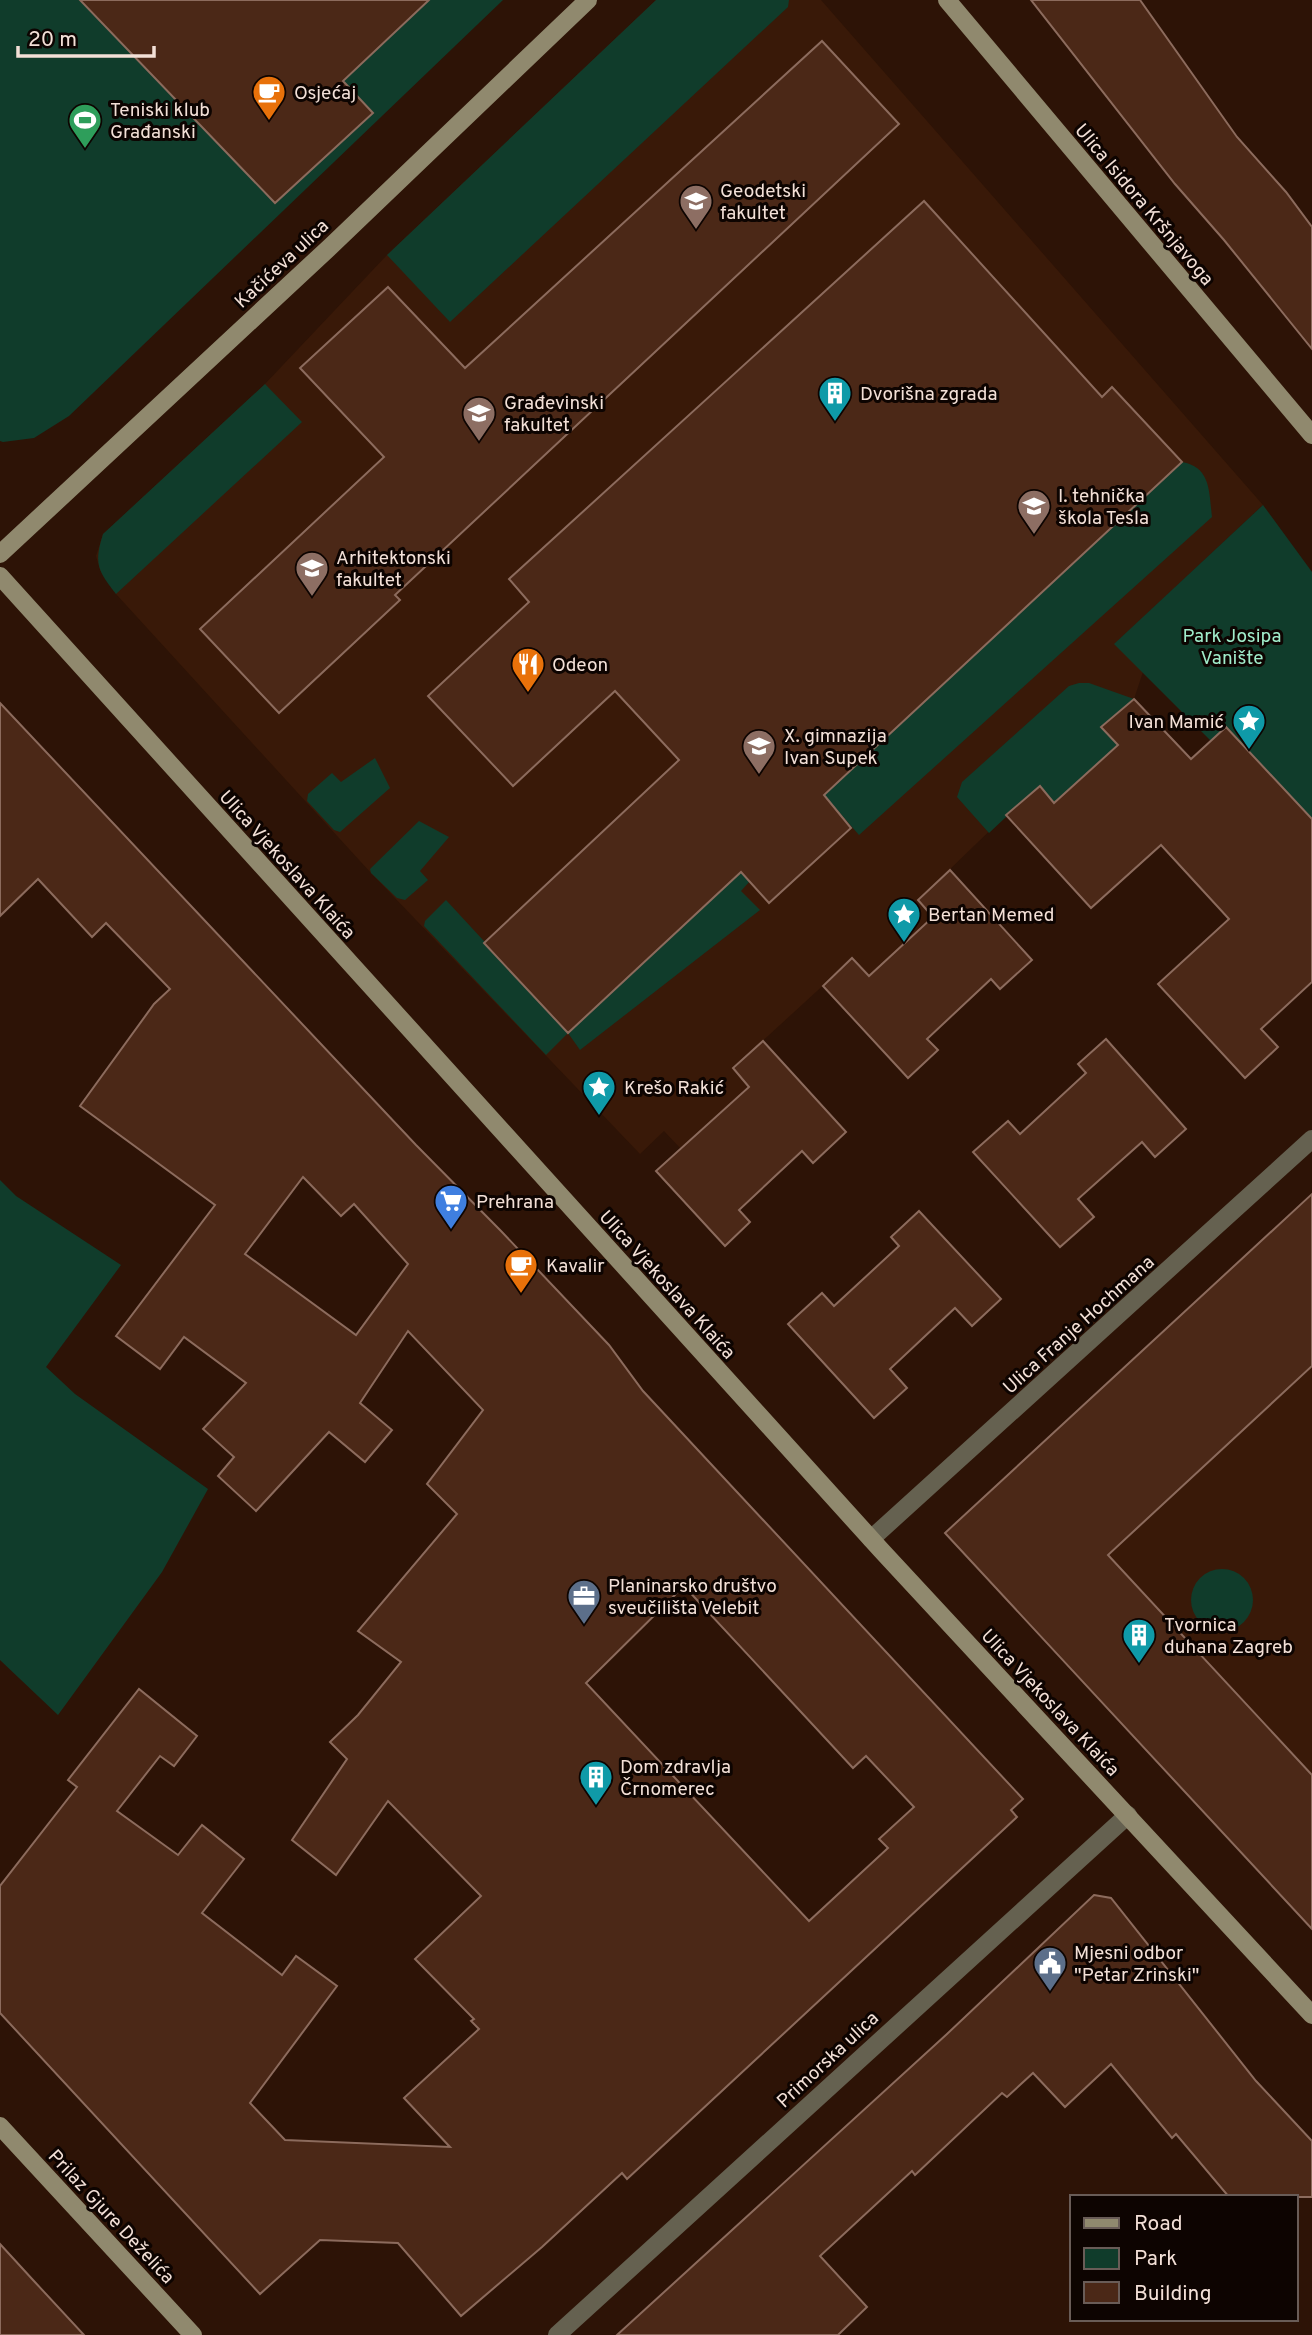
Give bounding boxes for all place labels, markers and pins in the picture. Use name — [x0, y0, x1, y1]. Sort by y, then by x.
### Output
cafe icon: Osjećaj — [250, 73, 288, 122]
place label: Osjećaj — [294, 82, 356, 106]
place label: Teniski klub Građanski — [110, 99, 210, 145]
sports icon: Teniski klub Građanski — [66, 101, 104, 150]
place label: Geodetski fakultet — [720, 180, 806, 226]
school or university icon: Geodetski fakultet — [677, 182, 715, 231]
building icon: Dvorišna zgrada — [816, 374, 854, 423]
place label: Dvorišna zgrada — [860, 383, 997, 407]
place label: Građevinski fakultet — [504, 392, 604, 438]
school or university icon: Građevinski fakultet — [460, 394, 498, 443]
place label: I. tehnička škola Tesla — [1058, 485, 1149, 531]
school or university icon: I. tehnička škola Tesla — [1015, 487, 1053, 536]
place label: Arhitektonski fakultet — [336, 547, 451, 593]
school or university icon: Arhitektonski fakultet — [293, 549, 331, 598]
restaurant icon: Odeon — [509, 645, 547, 694]
place label: Odeon — [552, 654, 608, 678]
place icon: Ivan Mamić — [1230, 702, 1268, 751]
place label: Ivan Mamić — [1129, 711, 1224, 735]
place label: X. gimnazija Ivan Supek — [784, 725, 887, 771]
school or university icon: X. gimnazija Ivan Supek — [740, 727, 778, 776]
place icon: Bertan Memed — [885, 895, 923, 944]
place label: Bertan Memed — [928, 904, 1054, 928]
place icon: Krešo Rakić — [580, 1068, 618, 1117]
place label: Krešo Rakić — [624, 1077, 724, 1101]
supermarket icon: Prehrana — [432, 1182, 470, 1231]
place label: Prehrana — [476, 1191, 554, 1215]
cafe icon: Kavalir — [502, 1246, 540, 1295]
place label: Kavalir — [546, 1255, 605, 1279]
place label: Planinarsko društvo sveučilišta Velebit — [608, 1575, 777, 1621]
office icon: Planinarsko društvo sveučilišta Velebit — [565, 1577, 603, 1626]
place label: Tvornica duhana Zagreb — [1164, 1614, 1293, 1660]
building icon: Tvornica duhana Zagreb — [1120, 1616, 1158, 1665]
place label: Dom zdravlja Črnomerec — [620, 1756, 731, 1802]
building icon: Dom zdravlja Črnomerec — [577, 1758, 615, 1807]
place label: Mjesni odbor "Petar Zrinski" — [1074, 1942, 1199, 1988]
public building icon: Mjesni odbor "Petar Zrinski" — [1031, 1944, 1069, 1993]

